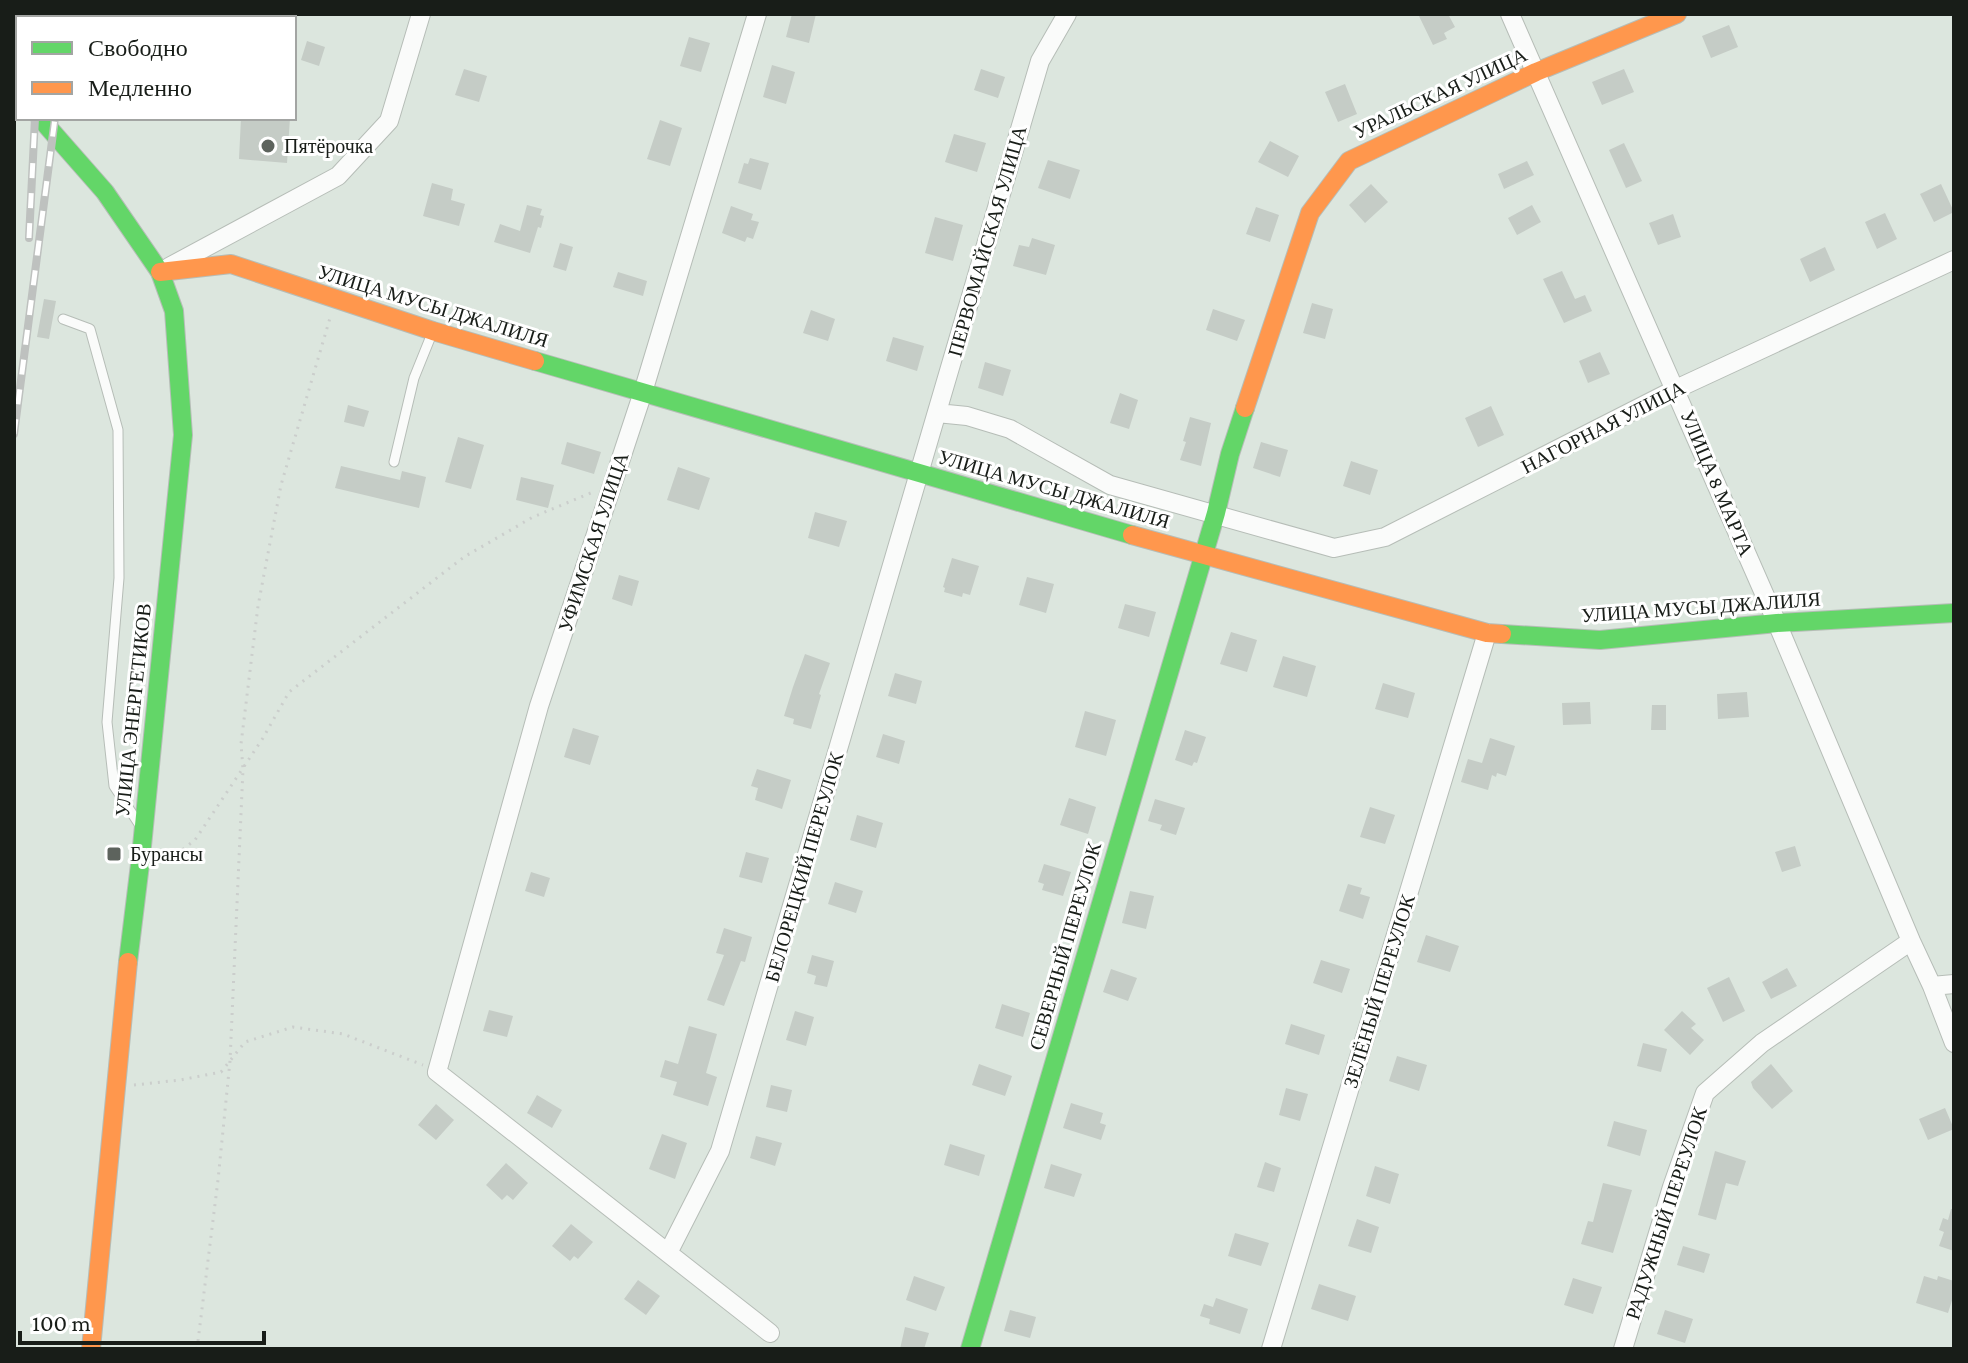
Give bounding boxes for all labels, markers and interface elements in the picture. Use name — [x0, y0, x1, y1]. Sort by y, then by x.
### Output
legend — [16, 16, 296, 120]
text: Свободно — [88, 34, 188, 61]
street label: УРАЛЬСКАЯ УЛИЦА — [1350, 43, 1531, 144]
text: Медленно — [88, 74, 192, 101]
street label: ПЕРВОМАЙСКАЯ УЛИЦА — [943, 122, 1032, 359]
place label: Пятёрочка — [284, 135, 373, 158]
marker: Пятёрочка — [259, 137, 277, 155]
street label: УЛИЦА МУСЫ ДЖАЛИЛЯ — [315, 260, 551, 353]
street label: НАГОРНАЯ УЛИЦА — [1518, 376, 1689, 479]
street label: УЛИЦА 8 МАРТА — [1675, 407, 1758, 560]
street label: УЛИЦА МУСЫ ДЖАЛИЛЯ — [935, 445, 1172, 534]
street label: УФИМСКАЯ УЛИЦА — [554, 449, 634, 635]
street label: УЛИЦА МУСЫ ДЖАЛИЛЯ — [1581, 588, 1822, 627]
street label: УЛИЦА ЭНЕРГЕТИКОВ — [111, 602, 156, 818]
street label: БЕЛОРЕЦКИЙ ПЕРЕУЛОК — [761, 749, 849, 985]
street label: СЕВЕРНЫЙ ПЕРЕУЛОК — [1025, 839, 1105, 1053]
place label: Бурансы — [130, 843, 203, 866]
marker: Бурансы — [105, 845, 123, 863]
street label: ЗЕЛЁНЫЙ ПЕРЕУЛОК — [1339, 891, 1419, 1090]
street label: РАДУЖНЫЙ ПЕРЕУЛОК — [1621, 1103, 1712, 1322]
scale bar — [20, 1295, 264, 1345]
text: 100 m — [32, 1309, 91, 1336]

